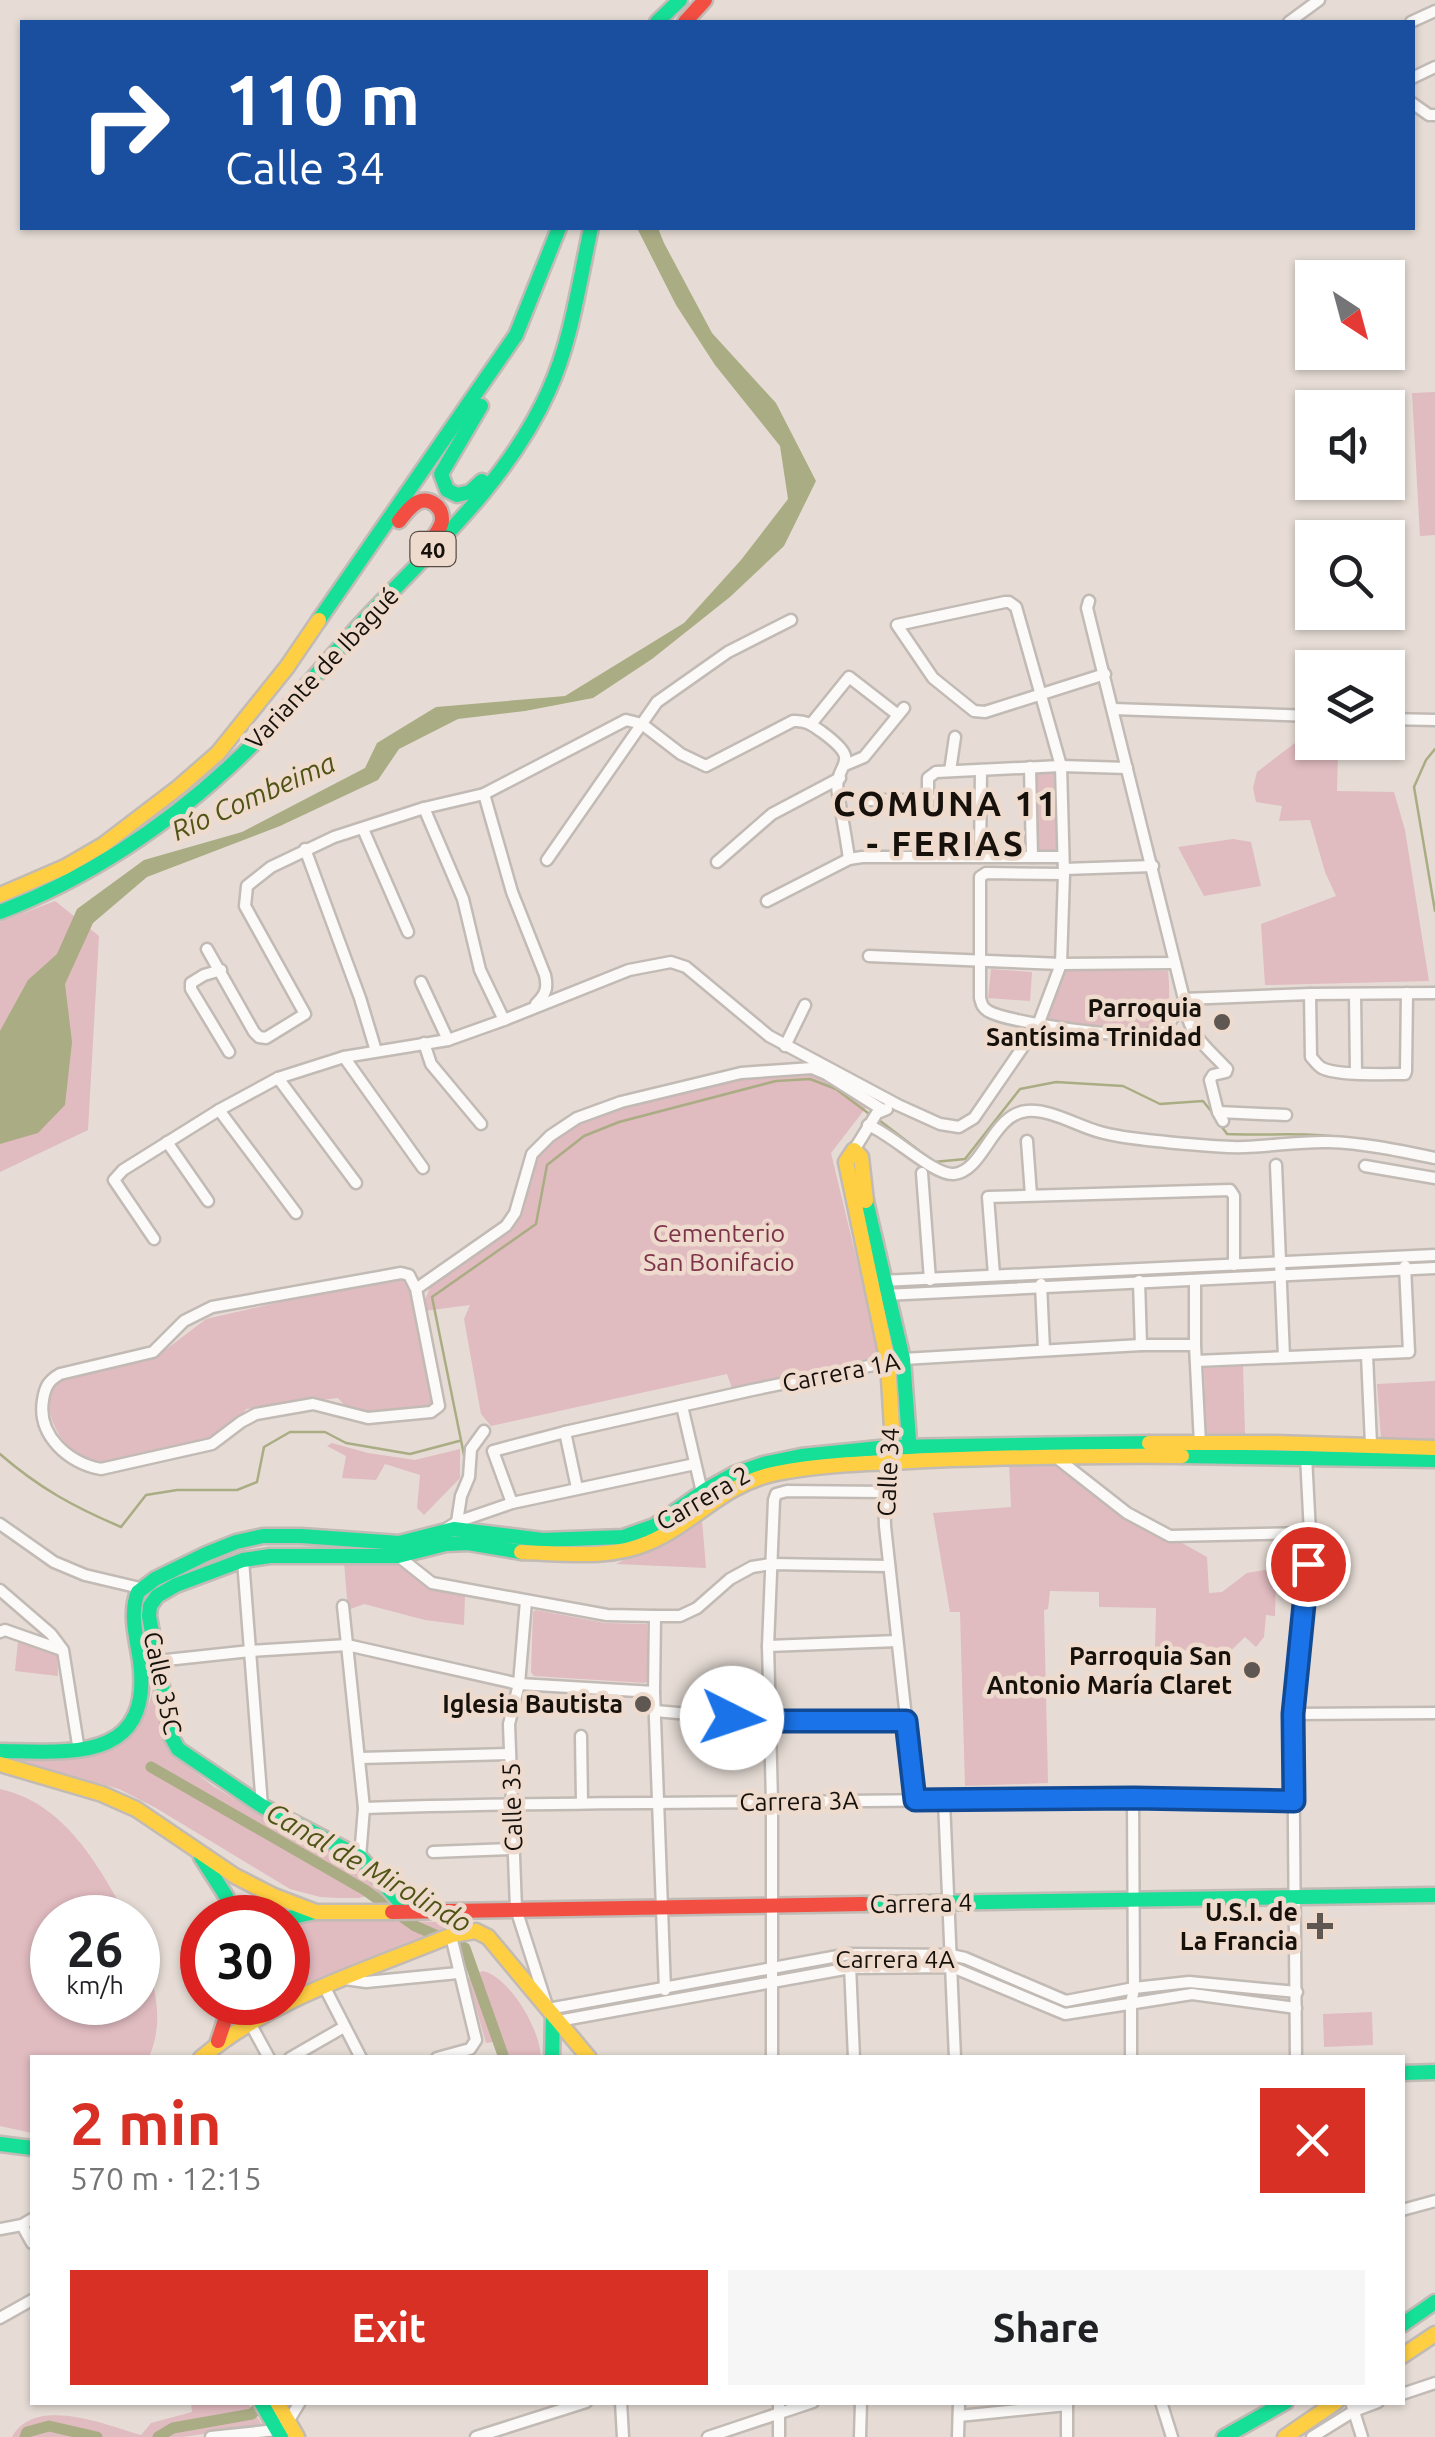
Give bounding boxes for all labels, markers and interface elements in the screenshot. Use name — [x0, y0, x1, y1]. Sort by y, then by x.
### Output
icon: right — [60, 60, 190, 190]
text: 110 m — [225, 60, 420, 138]
text: Calle 34 — [225, 142, 385, 193]
north arrow — [1295, 260, 1405, 370]
map controls — [1295, 260, 1405, 760]
button: sound — [1295, 390, 1405, 500]
button: search — [1295, 520, 1405, 630]
road number: 40 — [410, 532, 456, 566]
street label: Variante de Ibagué — [240, 581, 404, 755]
button: layers — [1295, 650, 1405, 760]
water label: Río Combeima — [166, 746, 340, 846]
district label: COMUNA 11 - FERIAS — [833, 783, 1059, 863]
place label: Parroquia Santísima Trinidad — [986, 994, 1202, 1051]
marker: Parroquia Santísima Trinidad — [1211, 1011, 1233, 1033]
park label: Cementerio San Bonifacio — [643, 1219, 795, 1276]
street label: Carrera 1A — [780, 1347, 902, 1397]
street label: Calle 34 — [872, 1427, 904, 1517]
street label: Carrera 2 — [651, 1460, 755, 1536]
pin — [1266, 1522, 1351, 1607]
icon: arrive — [1281, 1537, 1336, 1592]
street label: Calle 35C — [138, 1629, 188, 1737]
place label: Parroquia San Antonio María Claret — [987, 1642, 1232, 1699]
marker: Parroquia San Antonio María Claret — [1241, 1659, 1263, 1681]
position arrow — [680, 1666, 784, 1770]
place label: Iglesia Bautista — [442, 1690, 623, 1718]
marker: Iglesia Bautista — [632, 1693, 654, 1715]
street label: Calle 35 — [496, 1762, 528, 1852]
street label: Carrera 3A — [739, 1786, 859, 1816]
water label: Canal de Mirolindo — [261, 1796, 477, 1938]
street label: Carrera 4 — [869, 1888, 973, 1918]
speed limit sign: 30 — [180, 1895, 310, 2025]
place label: U.S.I. de La Francia — [1180, 1898, 1298, 1955]
marker: U.S.I. de La Francia — [1307, 1913, 1333, 1939]
text: 26 — [67, 1920, 123, 1976]
street label: Carrera 4A — [835, 1945, 955, 1973]
text: km/h — [66, 1971, 124, 1999]
button: close — [1260, 2088, 1365, 2193]
text: 2 min — [70, 2089, 222, 2156]
text: 570 m · 12:15 — [70, 2160, 262, 2196]
button: Exit — [70, 2270, 708, 2385]
button: Share — [728, 2270, 1365, 2385]

